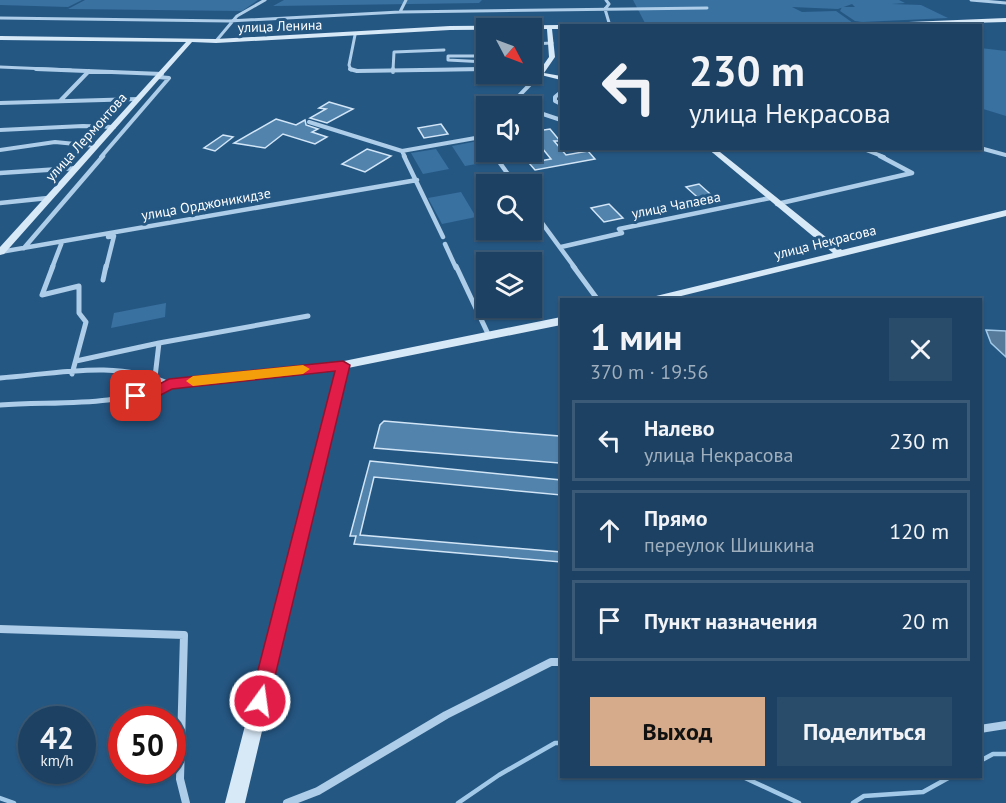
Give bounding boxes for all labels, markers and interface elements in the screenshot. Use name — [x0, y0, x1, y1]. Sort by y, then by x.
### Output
street label: улица Ленина — [237, 16, 323, 36]
north arrow — [476, 18, 542, 84]
map controls — [476, 18, 542, 318]
text: 230 m — [689, 43, 805, 98]
icon: left — [590, 48, 668, 126]
street label: улица Лермонтова — [41, 89, 131, 185]
button: sound — [476, 96, 542, 162]
text: улица Некрасова — [689, 96, 891, 130]
button: search — [476, 174, 542, 240]
street label: улица Орджоникидзе — [140, 184, 272, 224]
street label: улица Чапаева — [630, 188, 722, 222]
street label: улица Некрасова — [772, 221, 878, 263]
button: layers — [476, 252, 542, 318]
text: 1 мин — [590, 313, 682, 360]
button: close — [889, 318, 952, 381]
text: 370 m · 19:56 — [590, 359, 708, 385]
pin — [110, 370, 161, 421]
icon: arrive — [119, 379, 152, 412]
text: Налево — [644, 414, 715, 442]
icon: left — [593, 424, 626, 457]
text: 230 m — [889, 427, 949, 455]
text: улица Некрасова — [644, 442, 793, 468]
text: Прямо — [644, 504, 707, 532]
icon: ahead — [593, 514, 626, 547]
text: 120 m — [889, 517, 949, 545]
text: переулок Шишкина — [644, 532, 815, 558]
icon: arrive — [593, 604, 626, 637]
text: Пункт назначения — [644, 607, 817, 635]
text: 20 m — [901, 607, 949, 635]
position arrow — [228, 669, 292, 733]
button: Выход — [590, 697, 765, 766]
button: Поделиться — [777, 697, 952, 766]
speed limit sign: 50 — [108, 706, 186, 784]
text: 42 — [40, 718, 74, 757]
text: km/h — [41, 751, 73, 770]

